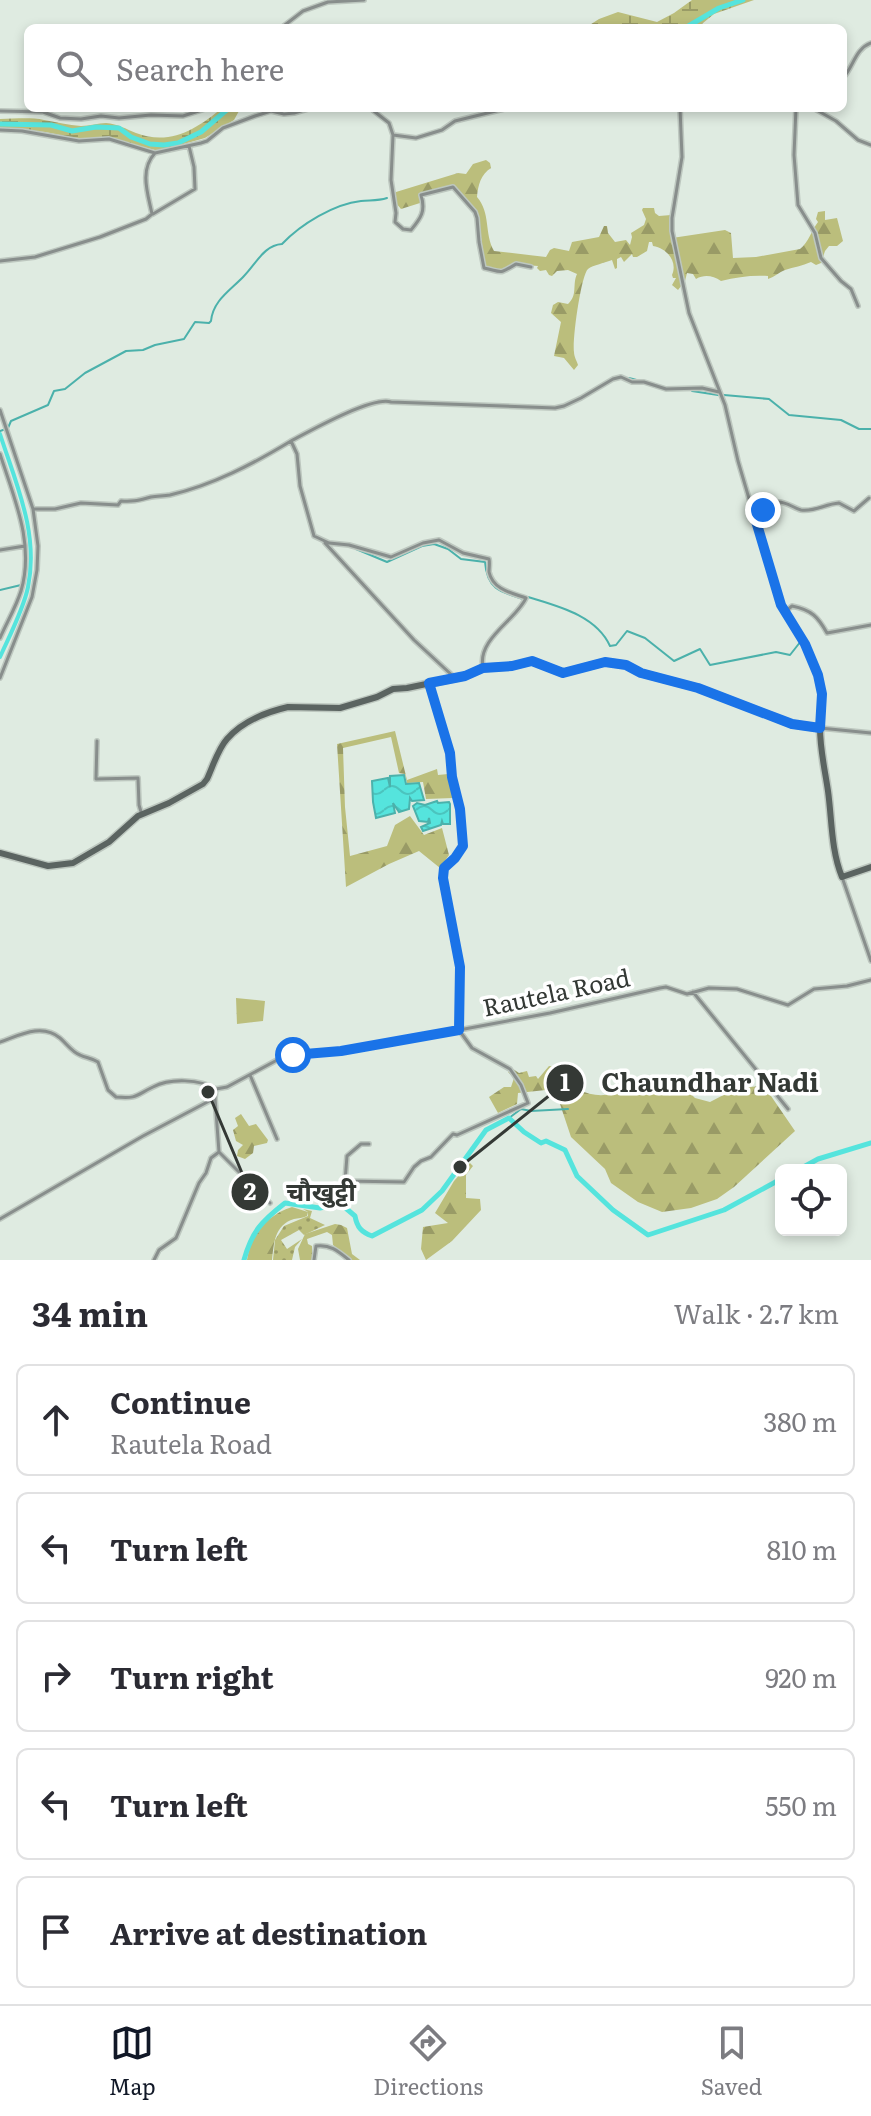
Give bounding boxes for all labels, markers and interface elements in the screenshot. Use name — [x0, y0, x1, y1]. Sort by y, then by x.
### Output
search box — [24, 24, 847, 112]
icon: search — [52, 46, 96, 90]
text: Search here — [116, 46, 284, 90]
route end — [745, 492, 781, 528]
street label: Rautela Road — [479, 958, 633, 1024]
route start — [275, 1037, 311, 1073]
callout: Chaundhar Nadi — [545, 1058, 835, 1108]
text: Chaundhar Nadi — [601, 1061, 819, 1100]
text: 1 — [560, 1063, 570, 1098]
map controls — [775, 1164, 847, 1236]
button: locate — [775, 1164, 847, 1236]
callout: चौखुट्टी — [230, 1167, 371, 1217]
text: चौखुट्टी — [286, 1170, 357, 1209]
text: 2 — [244, 1172, 257, 1207]
text: 34 min — [32, 1287, 148, 1337]
text: Walk · 2.7 km — [674, 1293, 839, 1332]
text: Continue — [110, 1379, 251, 1423]
icon: ahead — [34, 1398, 78, 1442]
text: 380 m — [763, 1401, 837, 1440]
text: Rautela Road — [110, 1423, 272, 1462]
icon: left — [34, 1526, 78, 1570]
text: Turn left — [110, 1526, 248, 1570]
text: 810 m — [767, 1529, 837, 1568]
icon: right — [34, 1654, 78, 1698]
text: Turn right — [110, 1654, 274, 1698]
text: 920 m — [765, 1657, 837, 1696]
icon: left — [34, 1782, 78, 1826]
text: Turn left — [110, 1782, 248, 1826]
text: 550 m — [765, 1785, 837, 1824]
icon: arrive — [34, 1910, 78, 1954]
text: Arrive at destination — [110, 1910, 427, 1954]
tab: Map — [109, 2021, 156, 2102]
tab: Directions — [373, 2021, 483, 2102]
tab: Saved — [701, 2021, 762, 2102]

